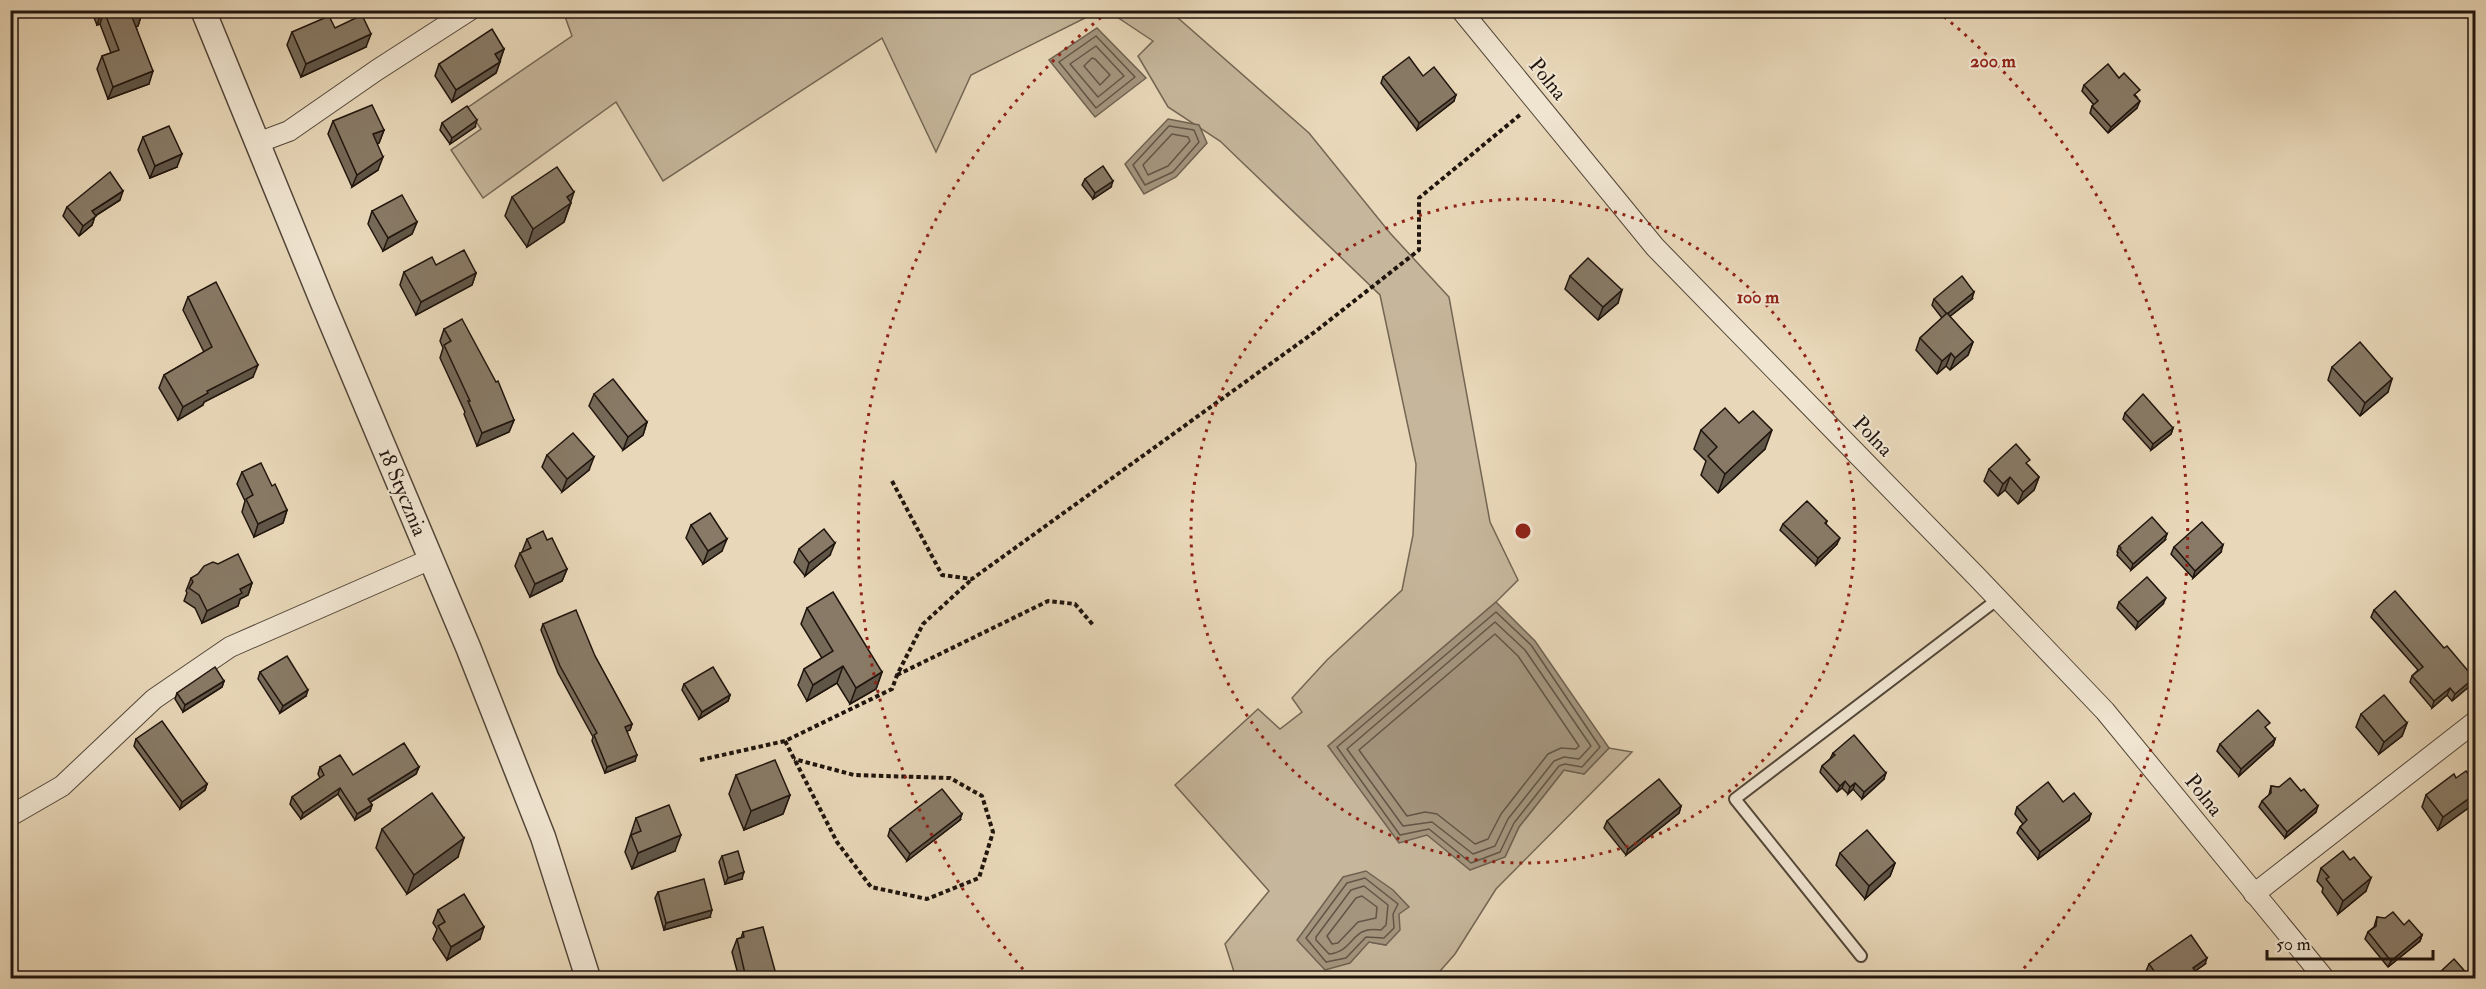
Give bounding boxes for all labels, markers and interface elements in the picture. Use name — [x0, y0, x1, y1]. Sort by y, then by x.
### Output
text: 200 m — [1970, 50, 2017, 73]
street label: Polna — [1522, 53, 1573, 106]
text: 100 m — [1737, 286, 1780, 309]
street label: Polna — [1847, 410, 1899, 463]
street label: 18 Stycznia — [372, 444, 433, 541]
centre of rings — [1513, 521, 1533, 541]
street label: Polna — [2178, 769, 2229, 822]
scale bar — [2267, 923, 2434, 961]
text: 50 m — [2276, 933, 2311, 956]

